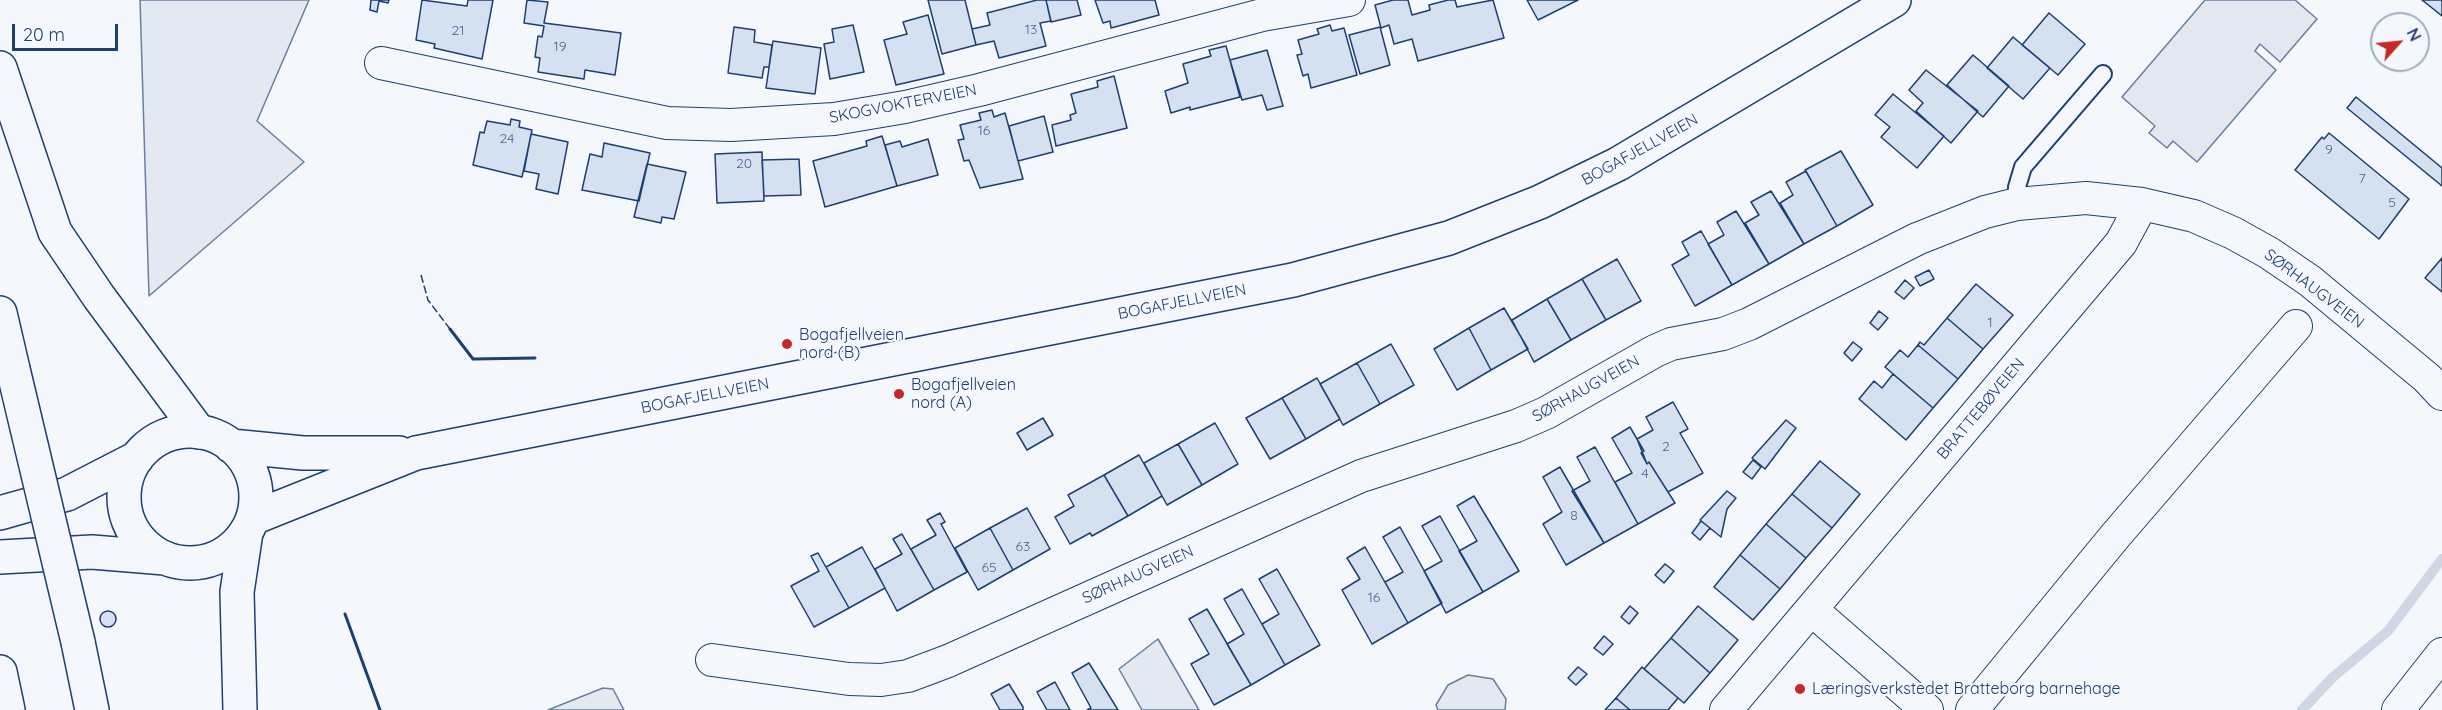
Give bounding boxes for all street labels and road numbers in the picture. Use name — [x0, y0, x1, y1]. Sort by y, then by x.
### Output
street label: SKOGVOKTERVEIEN — [828, 80, 978, 128]
street label: BOGAFJELLVEIEN — [1578, 110, 1702, 190]
street label: SØRHAUGVEIEN — [2260, 245, 2368, 333]
street label: BOGAFJELLVEIEN — [1116, 280, 1248, 324]
street label: SØRHAUGVEIEN — [1529, 352, 1643, 426]
street label: BRATTEBØVEIEN — [1933, 355, 2029, 463]
street label: BOGAFJELLVEIEN — [639, 374, 771, 418]
street label: SØRHAUGVEIEN — [1079, 542, 1197, 608]

